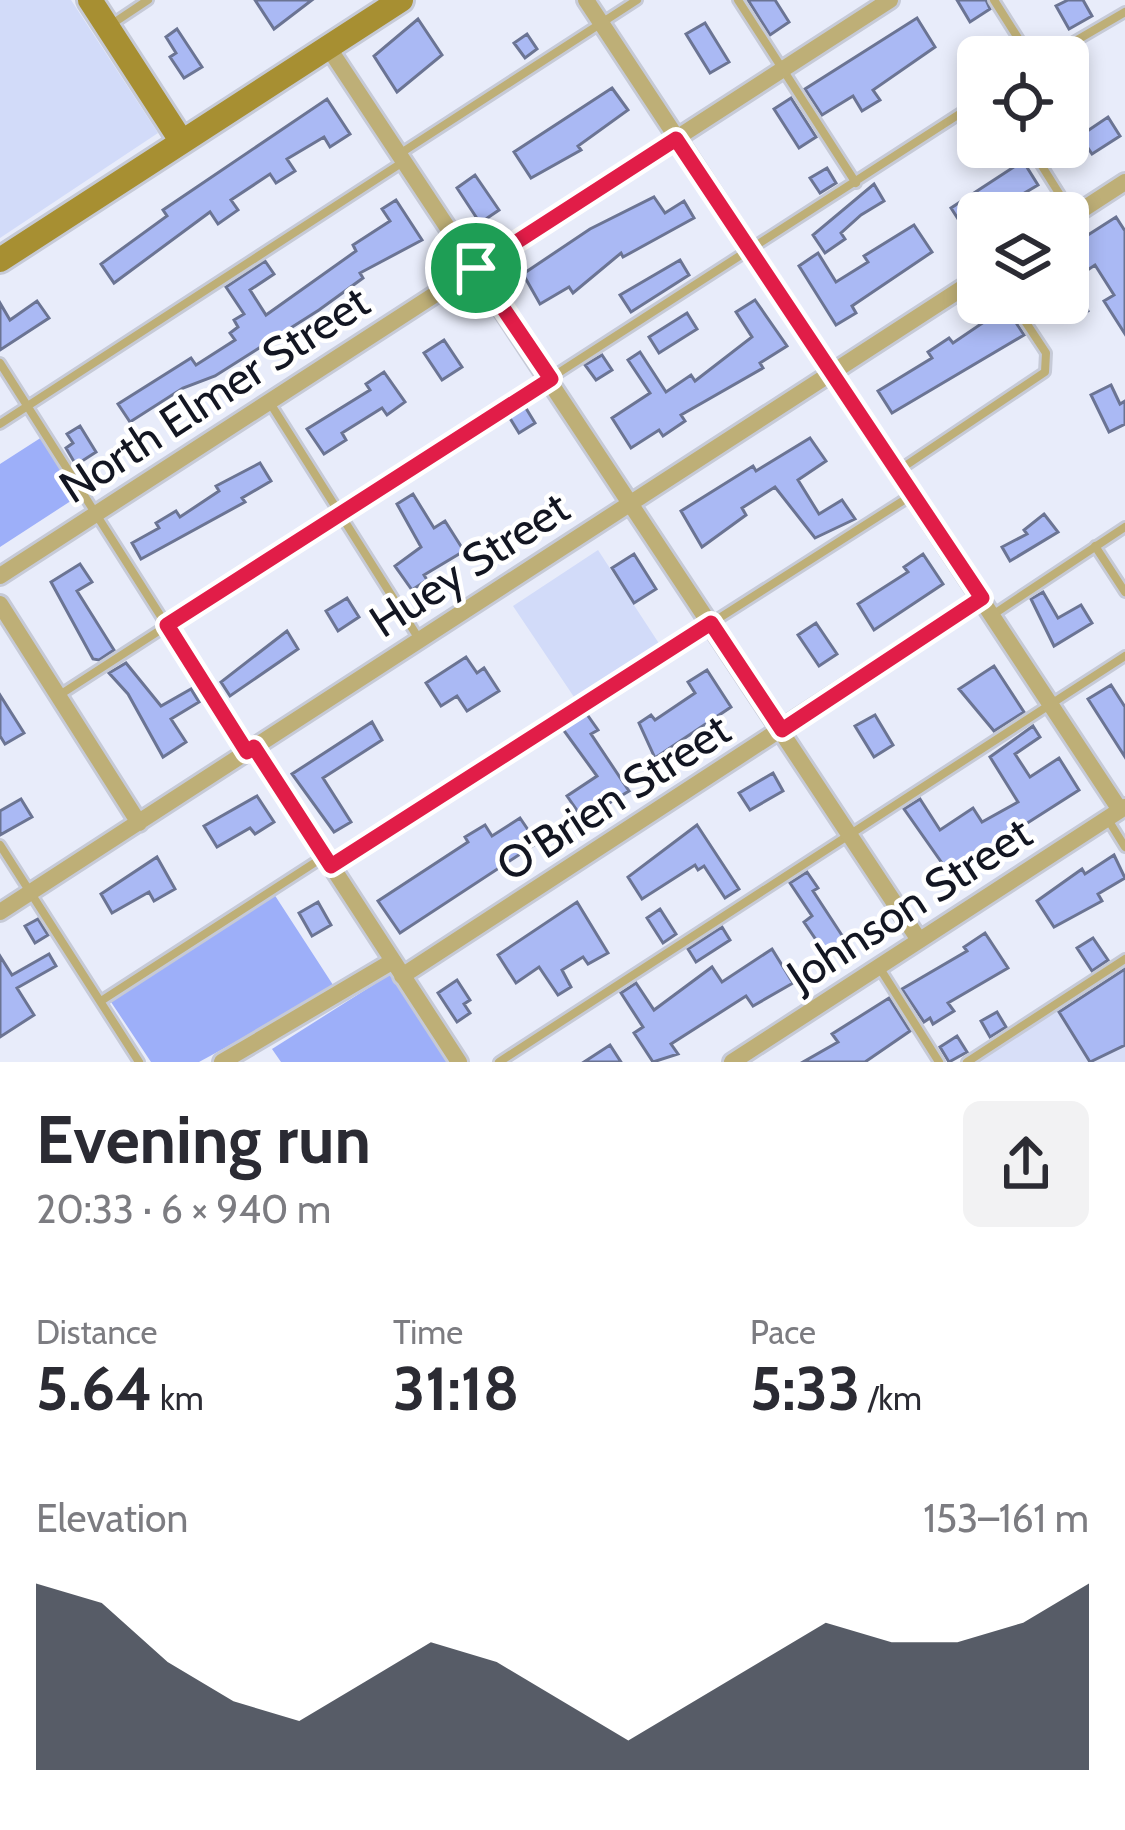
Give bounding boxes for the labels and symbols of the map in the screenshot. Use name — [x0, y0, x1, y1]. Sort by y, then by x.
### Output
pin — [425, 217, 527, 319]
street label: North Elmer Street — [49, 274, 379, 514]
street label: Huey Street — [359, 480, 579, 648]
street label: O'Brien Street — [486, 702, 740, 892]
street label: Johnson Street — [776, 805, 1041, 1003]

